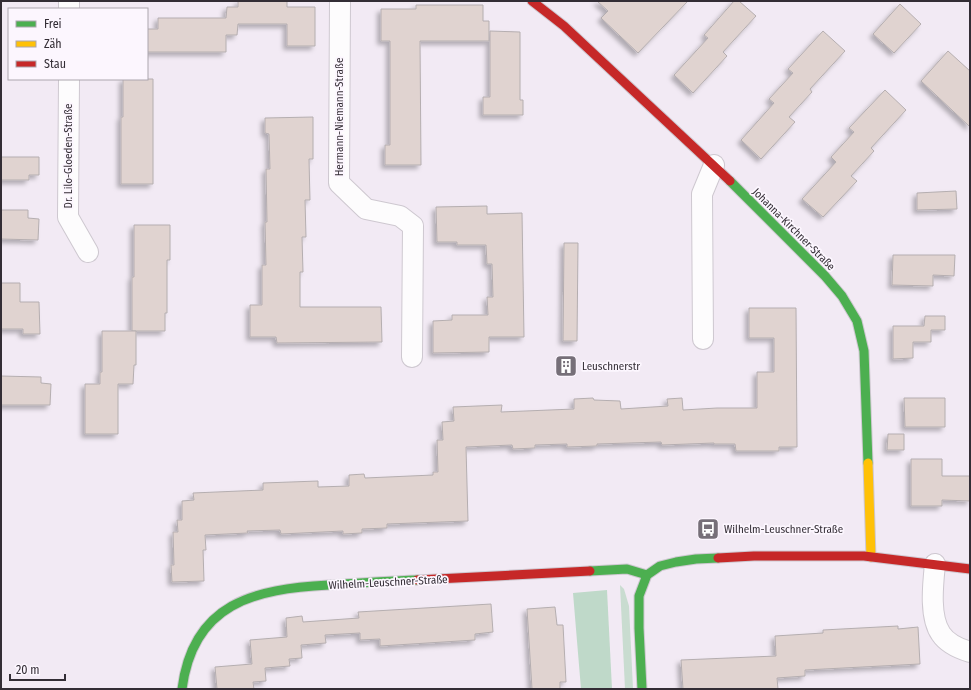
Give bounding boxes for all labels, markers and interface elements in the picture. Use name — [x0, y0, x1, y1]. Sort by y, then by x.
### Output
legend — [8, 8, 148, 80]
text: Frei — [44, 17, 62, 31]
text: Zäh — [44, 37, 62, 51]
text: Stau — [44, 57, 66, 71]
street label: Hermann-Niemann-Straße — [333, 58, 346, 176]
street label: Dr. Lilo-Gloeden-Straße — [62, 104, 75, 208]
street label: Johanna-Kirchner-Straße — [750, 185, 838, 273]
building icon: Leuschnerstr — [553, 353, 579, 379]
place label: Leuschnerstr — [582, 360, 640, 373]
bus stop icon: Wilhelm-Leuschner-Straße — [695, 516, 721, 542]
place label: Wilhelm-Leuschner-Straße — [724, 523, 843, 536]
street label: Wilhelm-Leuschner-Straße — [328, 573, 448, 592]
scale bar — [10, 656, 65, 682]
text: 20 m — [16, 663, 40, 677]

